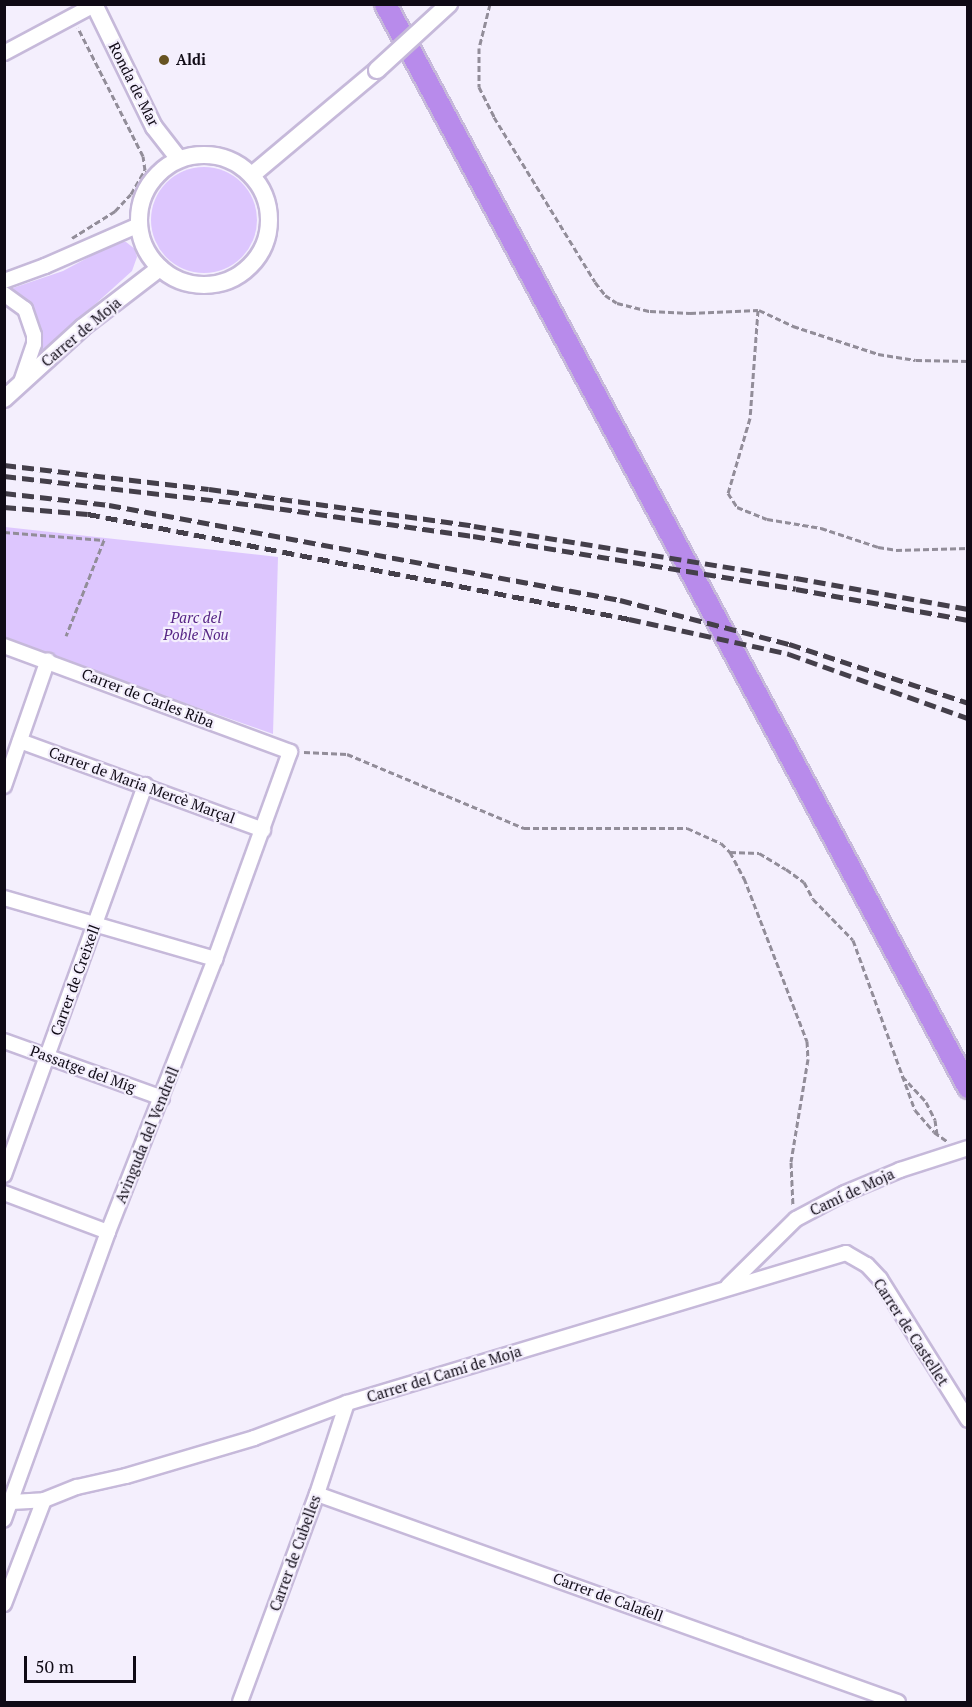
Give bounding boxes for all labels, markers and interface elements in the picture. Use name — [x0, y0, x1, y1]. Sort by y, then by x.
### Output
street label: Ronda de Mar — [105, 39, 163, 129]
place label: Aldi — [176, 51, 206, 69]
marker: Aldi — [157, 53, 171, 67]
street label: Carrer de Moja — [38, 293, 124, 371]
park label: Parc del Poble Nou — [163, 608, 229, 643]
street label: Carrer de Carles Riba — [79, 664, 217, 732]
street label: Carrer de Maria Mercè Marçal — [46, 743, 238, 827]
street label: Carrer de Creixell — [47, 922, 103, 1038]
street label: Passatge del Mig — [28, 1042, 138, 1096]
street label: Avinguda del Vendrell — [111, 1064, 183, 1206]
street label: Camí de Moja — [807, 1165, 897, 1219]
street label: Carrer de Castellet — [870, 1275, 952, 1389]
street label: Carrer del Camí de Moja — [364, 1342, 524, 1406]
street label: Carrer de Cubelles — [266, 1492, 324, 1614]
street label: Carrer de Calafell — [550, 1569, 666, 1625]
scale bar — [27, 1644, 140, 1682]
text: 50 m — [35, 1654, 74, 1678]

